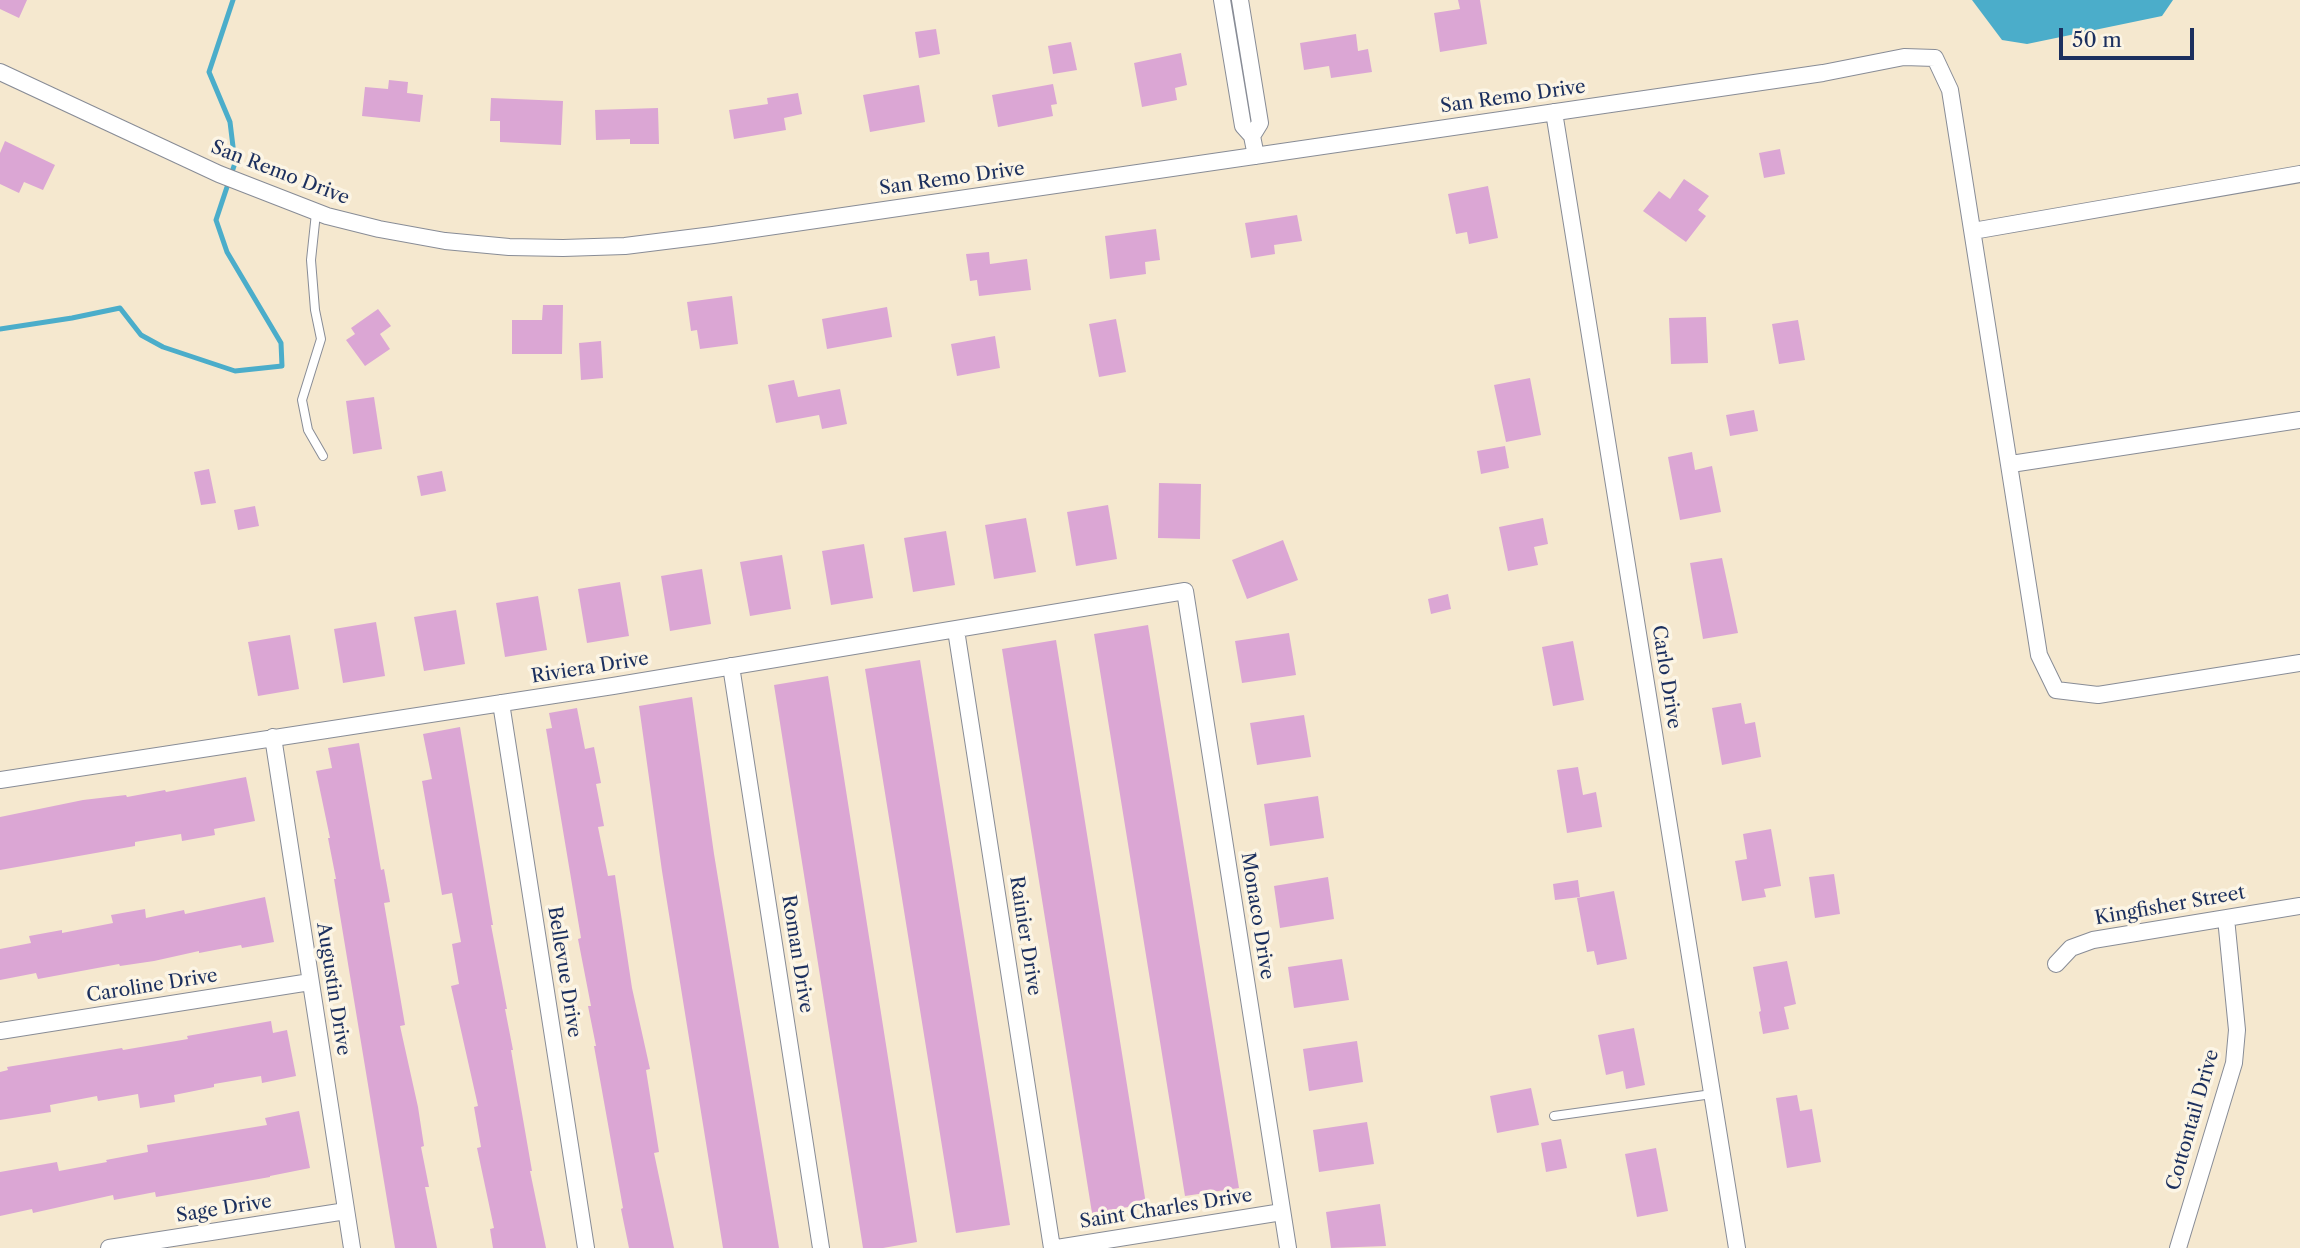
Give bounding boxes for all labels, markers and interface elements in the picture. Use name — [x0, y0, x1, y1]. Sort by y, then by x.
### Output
scale bar — [2062, 14, 2197, 58]
text: 50 m — [2072, 27, 2122, 52]
street label: San Remo Drive — [1439, 76, 1587, 118]
street label: San Remo Drive — [208, 136, 352, 210]
street label: San Remo Drive — [878, 158, 1026, 200]
street label: Carlo Drive — [1647, 624, 1685, 730]
street label: Riviera Drive — [530, 647, 650, 689]
street label: Monaco Drive — [1236, 851, 1278, 981]
street label: Rainier Drive — [1004, 875, 1046, 997]
street label: Kingfisher Street — [2093, 882, 2247, 930]
street label: Roman Drive — [776, 893, 818, 1015]
street label: Bellevue Drive — [542, 905, 586, 1039]
street label: Augustin Drive — [311, 921, 355, 1057]
street label: Caroline Drive — [85, 964, 219, 1008]
street label: Cottontail Drive — [2162, 1047, 2224, 1193]
street label: Saint Charles Drive — [1078, 1184, 1254, 1234]
street label: Sage Drive — [175, 1190, 273, 1228]

